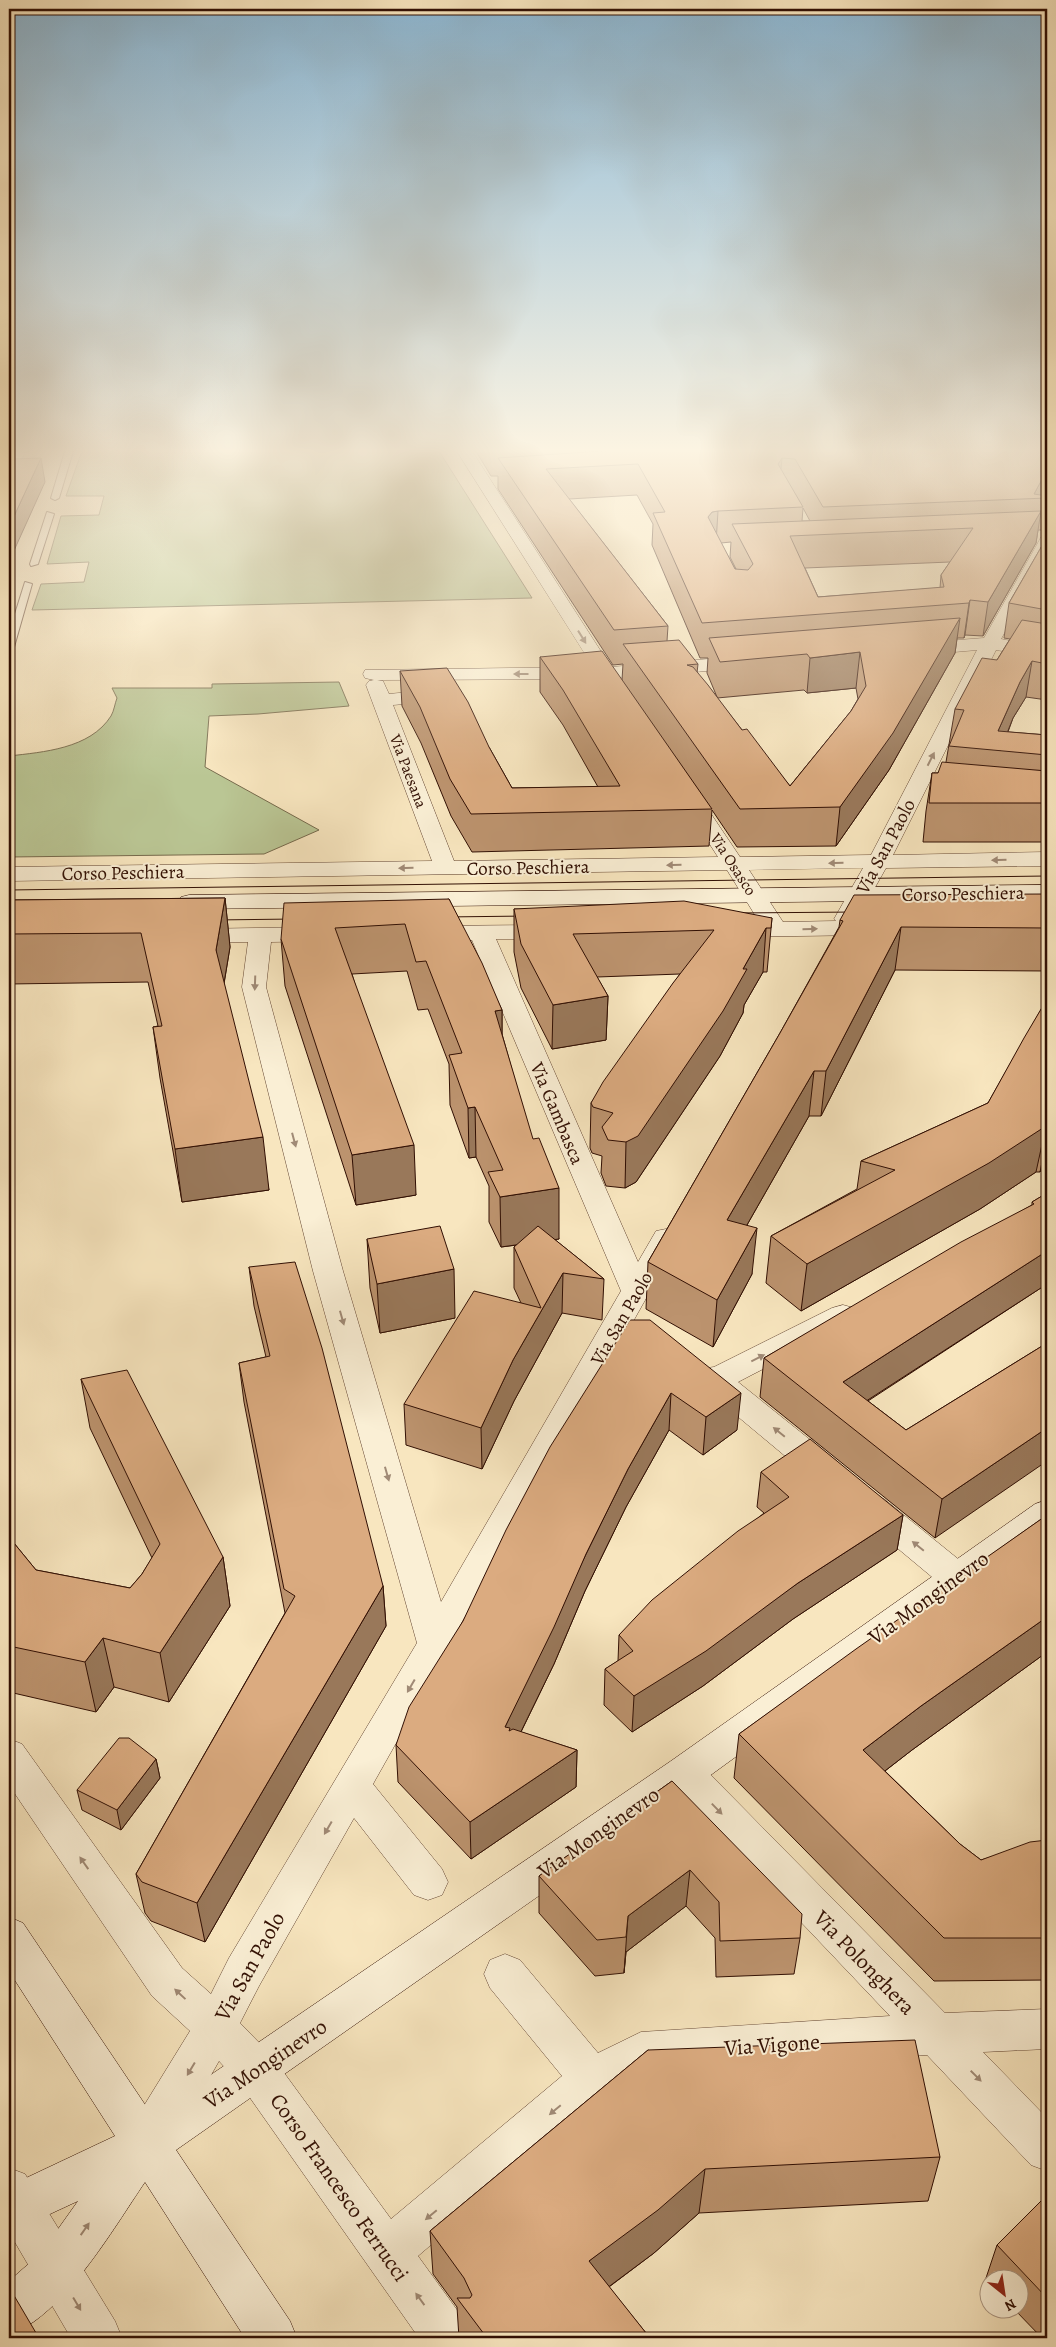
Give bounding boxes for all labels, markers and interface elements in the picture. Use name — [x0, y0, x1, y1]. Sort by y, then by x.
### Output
one-way arrow — [577, 631, 587, 644]
one-way arrow — [513, 670, 529, 678]
street label: Via Paesana — [384, 730, 432, 812]
one-way arrow — [927, 751, 935, 766]
street label: Via San Paolo — [850, 794, 922, 899]
street label: Via Osasco — [704, 828, 762, 900]
street label: Corso Peschiera — [466, 854, 590, 882]
one-way arrow — [990, 856, 1006, 864]
street label: Corso Peschiera — [61, 859, 185, 887]
one-way arrow — [828, 859, 844, 867]
one-way arrow — [665, 861, 681, 869]
one-way arrow — [398, 864, 414, 872]
street label: Corso Peschiera — [901, 880, 1025, 908]
one-way arrow — [802, 925, 818, 933]
one-way arrow — [251, 975, 259, 991]
street label: Via Gambasca — [523, 1057, 590, 1169]
one-way arrow — [290, 1133, 298, 1148]
street label: Via San Paolo — [584, 1267, 659, 1371]
one-way arrow — [338, 1311, 346, 1326]
one-way arrow — [751, 1354, 765, 1362]
one-way arrow — [772, 1427, 785, 1438]
one-way arrow — [383, 1467, 391, 1482]
one-way arrow — [912, 1541, 925, 1552]
street label: Via Monginevro — [861, 1544, 995, 1652]
one-way arrow — [406, 1679, 415, 1693]
street label: Via Monginevro — [531, 1780, 666, 1887]
one-way arrow — [711, 1802, 723, 1814]
one-way arrow — [323, 1822, 332, 1835]
one-way arrow — [79, 1856, 89, 1870]
street label: Via Polonghera — [806, 1903, 922, 2022]
street label: Via San Paolo — [207, 1907, 292, 2027]
one-way arrow — [174, 1988, 186, 2000]
street label: Via Monginevro — [197, 2011, 333, 2117]
street label: Via Vigone — [722, 2027, 821, 2063]
one-way arrow — [187, 2061, 195, 2076]
one-way arrow — [970, 2070, 982, 2082]
street label: Corso Francesco Ferrucci — [263, 2087, 416, 2288]
one-way arrow — [549, 2105, 562, 2116]
one-way arrow — [425, 2210, 438, 2221]
one-way arrow — [80, 2222, 90, 2236]
north arrow — [978, 2270, 1028, 2320]
one-way arrow — [414, 2293, 425, 2306]
text: N — [1001, 2294, 1019, 2316]
one-way arrow — [73, 2297, 82, 2310]

